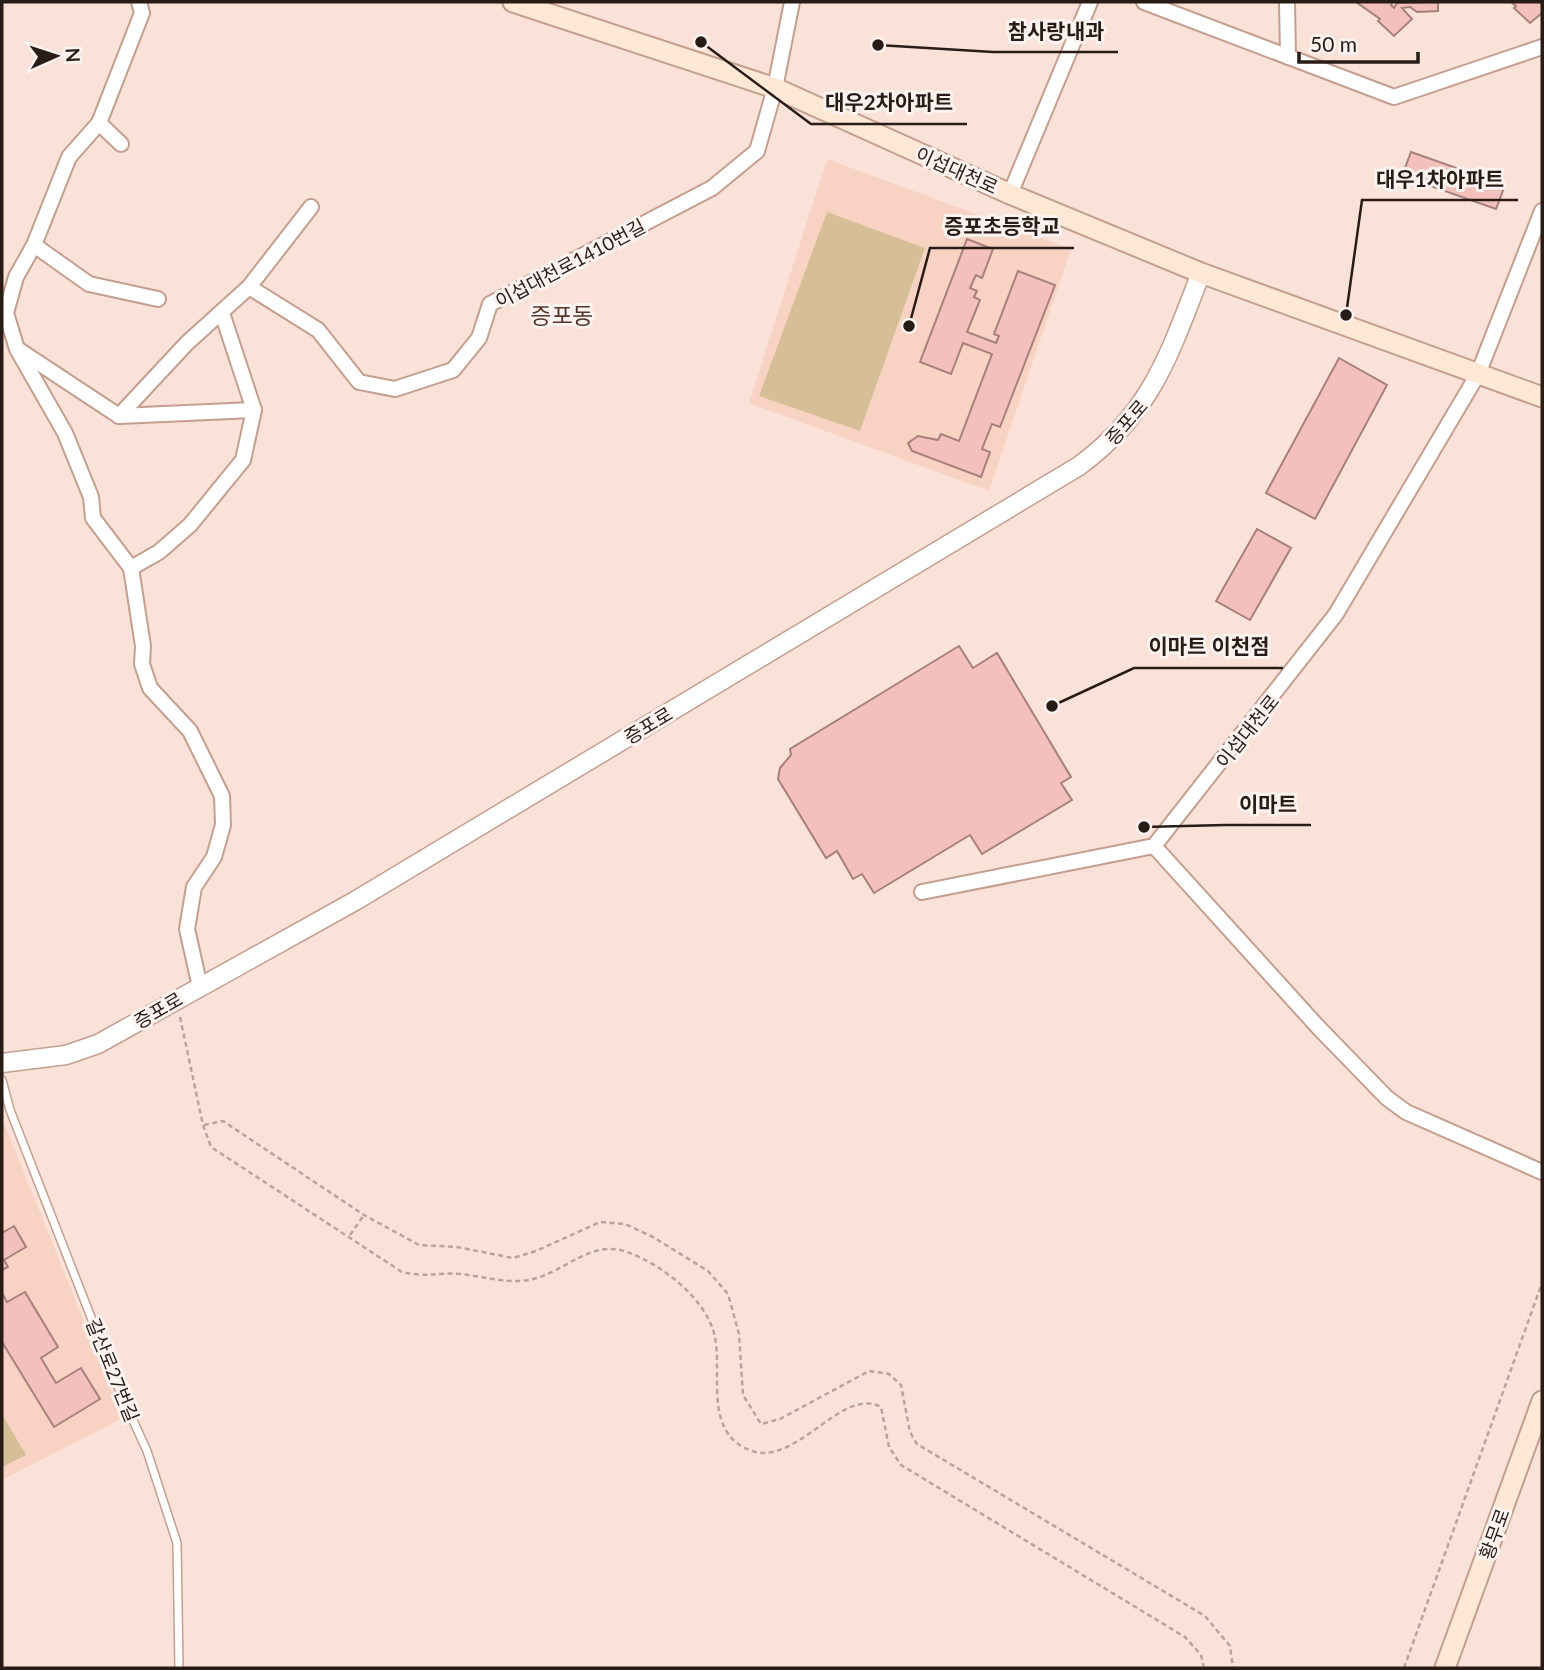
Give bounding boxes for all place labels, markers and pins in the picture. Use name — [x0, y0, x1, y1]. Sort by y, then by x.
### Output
callout: 참사랑내과 — [993, 10, 1118, 52]
callout: 대우2차아파트 — [811, 82, 967, 124]
callout: 대우1차아파트 — [1362, 158, 1518, 200]
callout: 증포초등학교 — [930, 206, 1074, 248]
callout: 이마트 이천점 — [1134, 626, 1283, 668]
callout: 이마트 — [1225, 783, 1311, 825]

